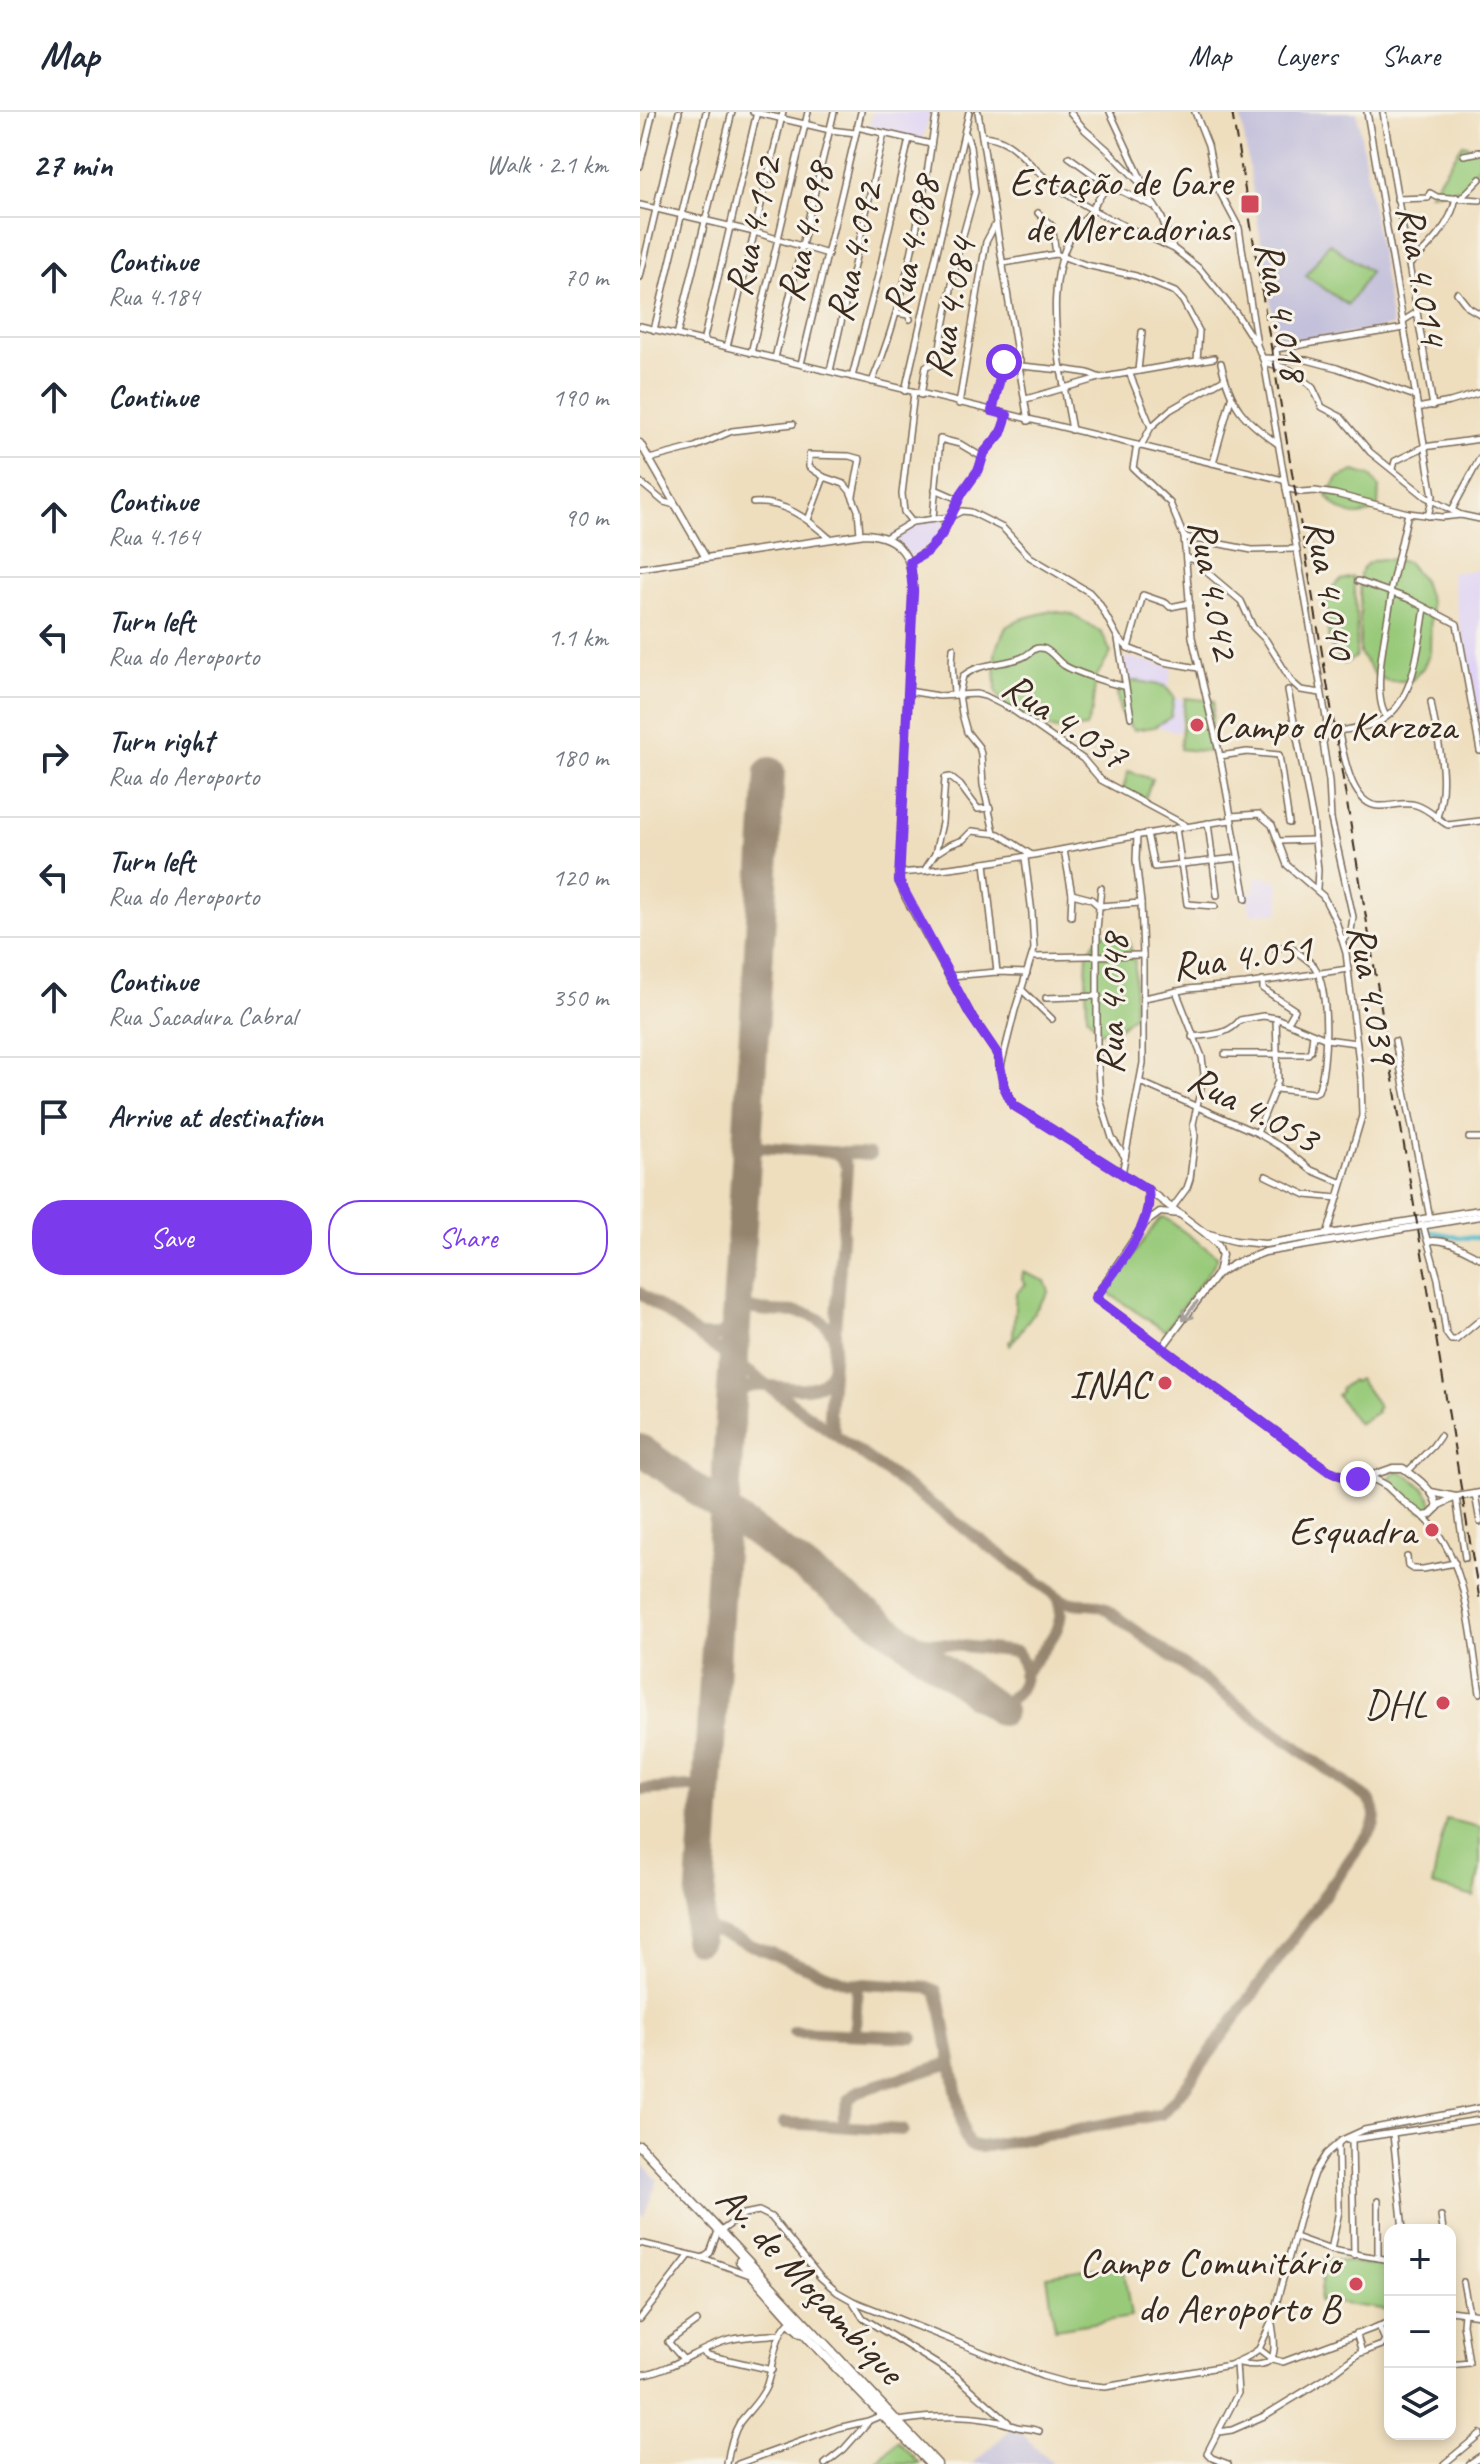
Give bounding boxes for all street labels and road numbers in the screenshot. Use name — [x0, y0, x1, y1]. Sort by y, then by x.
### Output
street label: Rua 4.102 — [713, 149, 794, 300]
street label: Rua 4.098 — [765, 154, 846, 306]
street label: Rua 4.088 — [871, 167, 952, 319]
street label: Rua 4.092 — [814, 175, 895, 326]
street label: Rua 4.014 — [1385, 202, 1460, 353]
street label: Rua 4.084 — [912, 230, 989, 382]
street label: Rua 4.018 — [1244, 237, 1321, 389]
street label: Rua 4.042 — [1177, 516, 1251, 666]
street label: Rua 4.040 — [1293, 516, 1367, 666]
street label: Rua 4.037 — [993, 661, 1139, 782]
street label: Rua 4.039 — [1336, 921, 1410, 1071]
street label: Rua 4.051 — [1169, 922, 1317, 992]
street label: Rua 4.048 — [1085, 929, 1140, 1075]
street label: Rua 4.053 — [1180, 1054, 1330, 1165]
street label: Av. de Moçambique — [705, 2175, 917, 2397]

